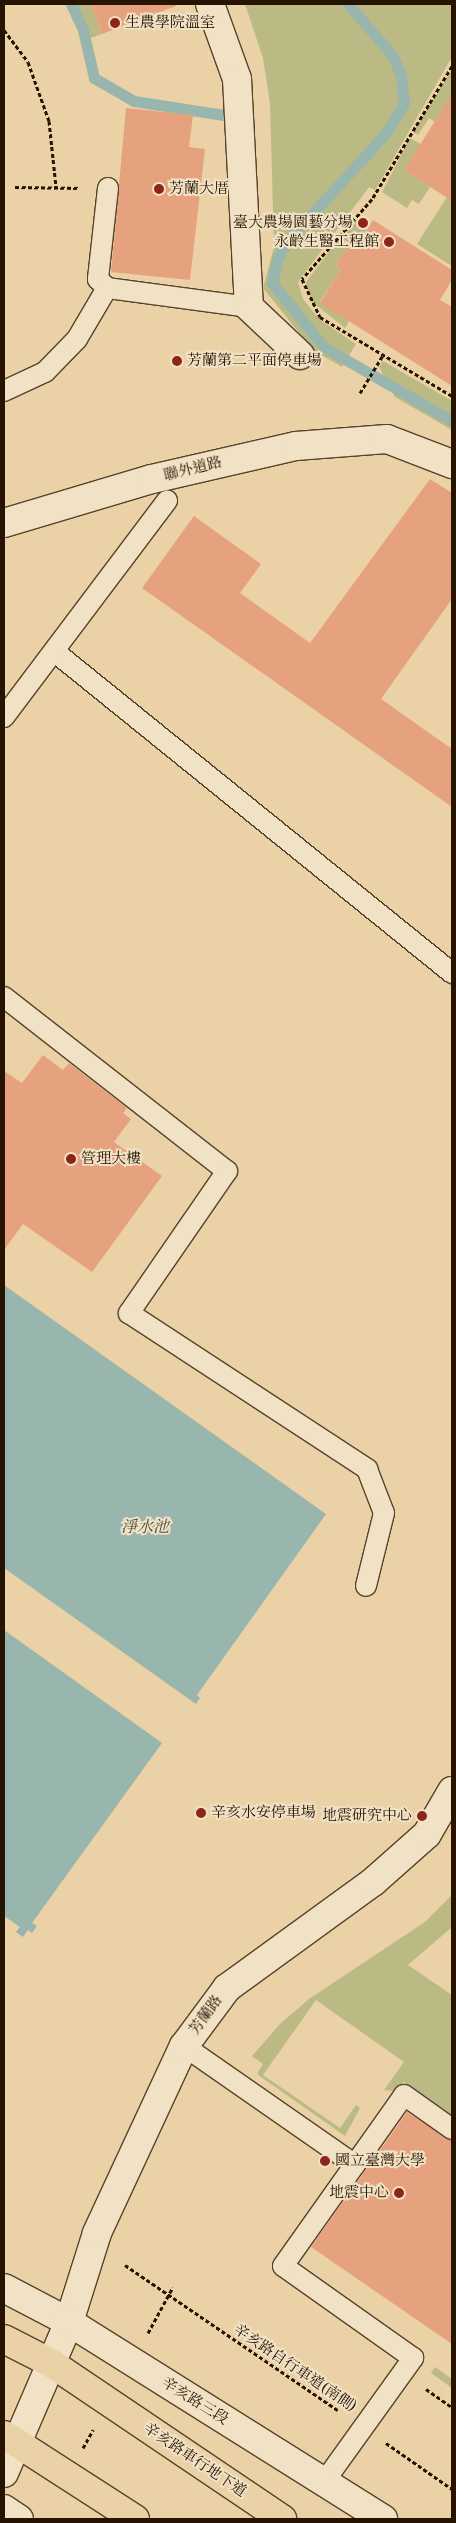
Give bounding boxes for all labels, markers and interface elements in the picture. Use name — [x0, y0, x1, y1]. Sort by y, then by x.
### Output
place label: 生農學院溫室 — [125, 14, 215, 32]
marker: 生農學院溫室 — [109, 17, 121, 29]
place label: 芳蘭大厝 — [169, 180, 229, 198]
marker: 芳蘭大厝 — [153, 183, 165, 195]
place label: 臺大農場園藝分場 — [233, 214, 353, 232]
marker: 臺大農場園藝分場 — [357, 217, 369, 229]
place label: 永齡生醫工程館 — [274, 233, 379, 251]
marker: 永齡生醫工程館 — [383, 236, 395, 248]
place label: 芳蘭第二平面停車場 — [187, 352, 322, 370]
marker: 芳蘭第二平面停車場 — [171, 355, 183, 367]
street label: 聯外道路 — [162, 453, 224, 485]
place label: 管理大樓 — [81, 1150, 141, 1168]
marker: 管理大樓 — [65, 1153, 77, 1165]
water label: 淨水池 — [121, 1517, 169, 1537]
place label: 辛亥水安停車場 — [211, 1804, 316, 1822]
marker: 辛亥水安停車場 — [195, 1807, 207, 1819]
place label: 地震研究中心 — [322, 1807, 412, 1825]
marker: 地震研究中心 — [416, 1810, 428, 1822]
street label: 芳蘭路 — [185, 1992, 227, 2038]
place label: 國立臺灣大學 — [335, 2152, 425, 2170]
marker: 國立臺灣大學 — [319, 2155, 331, 2167]
place label: 地震中心 — [329, 2184, 389, 2202]
marker: 地震中心 — [393, 2187, 405, 2199]
street label: 辛亥路自行車道(南側) — [230, 2320, 360, 2416]
street label: 辛亥路三段 — [158, 2373, 232, 2429]
street label: 辛亥路車行地下道 — [140, 2419, 250, 2501]

